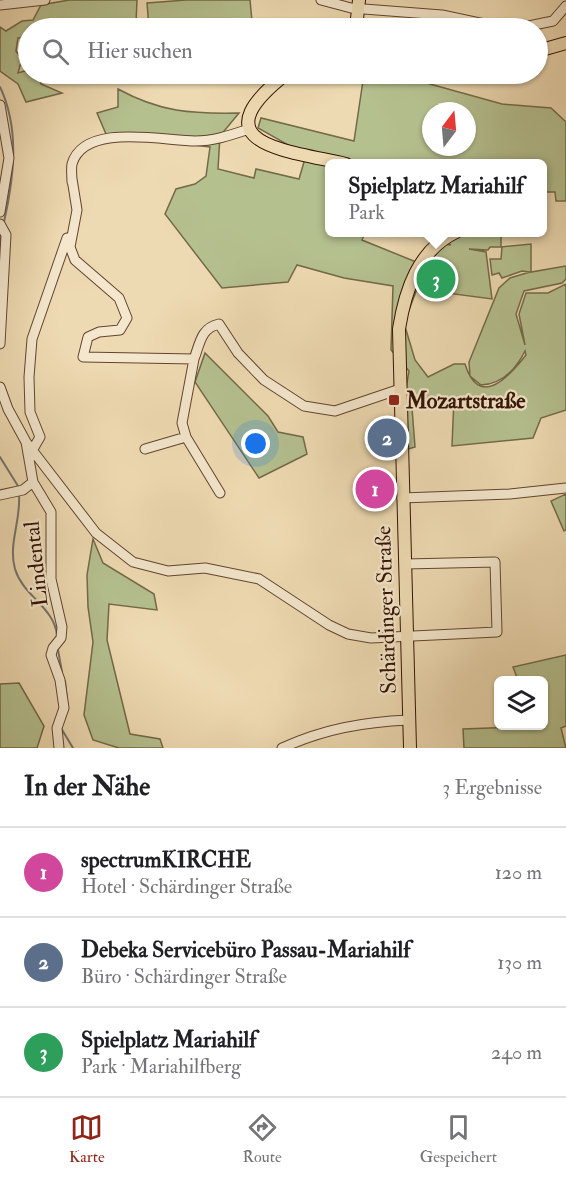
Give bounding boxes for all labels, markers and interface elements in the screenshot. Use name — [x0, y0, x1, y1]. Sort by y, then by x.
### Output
search box — [18, 18, 548, 84]
icon: search — [39, 35, 72, 68]
text: Hier suchen — [87, 37, 193, 65]
north arrow — [422, 102, 476, 156]
popup — [325, 159, 547, 237]
text: Spielplatz Mariahilf — [348, 172, 524, 200]
text: Park — [348, 200, 385, 225]
pin: 3 — [416, 256, 456, 302]
place label: Mozartstraße — [405, 387, 526, 415]
marker: Mozartstraße — [387, 393, 401, 407]
pin: 2 — [368, 416, 406, 460]
your location — [241, 429, 270, 458]
pin: 1 — [356, 466, 394, 512]
street label: Lindental — [18, 519, 54, 608]
street label: Schärdinger Straße — [369, 525, 403, 695]
map controls — [494, 676, 548, 730]
button: layers — [494, 676, 548, 730]
text: In der Nähe — [24, 771, 150, 803]
text: 3 Ergebnisse — [443, 775, 542, 800]
text: spectrumKIRCHE — [81, 846, 251, 874]
text: 1 — [40, 860, 47, 885]
text: 120 m — [495, 860, 542, 885]
text: Hotel · Schärdinger Straße — [81, 874, 292, 899]
text: Debeka Servicebüro Passau-Mariahilf — [81, 936, 410, 964]
text: 2 — [38, 950, 49, 975]
text: 130 m — [497, 950, 542, 975]
text: Büro · Schärdinger Straße — [81, 964, 287, 989]
text: Spielplatz Mariahilf — [81, 1026, 256, 1054]
text: 3 — [40, 1040, 47, 1065]
text: 240 m — [491, 1040, 542, 1065]
text: Park · Mariahilfberg — [81, 1054, 241, 1079]
tab: Karte — [69, 1111, 105, 1167]
tab: Route — [243, 1111, 282, 1167]
tab: Gespeichert — [420, 1111, 497, 1167]

